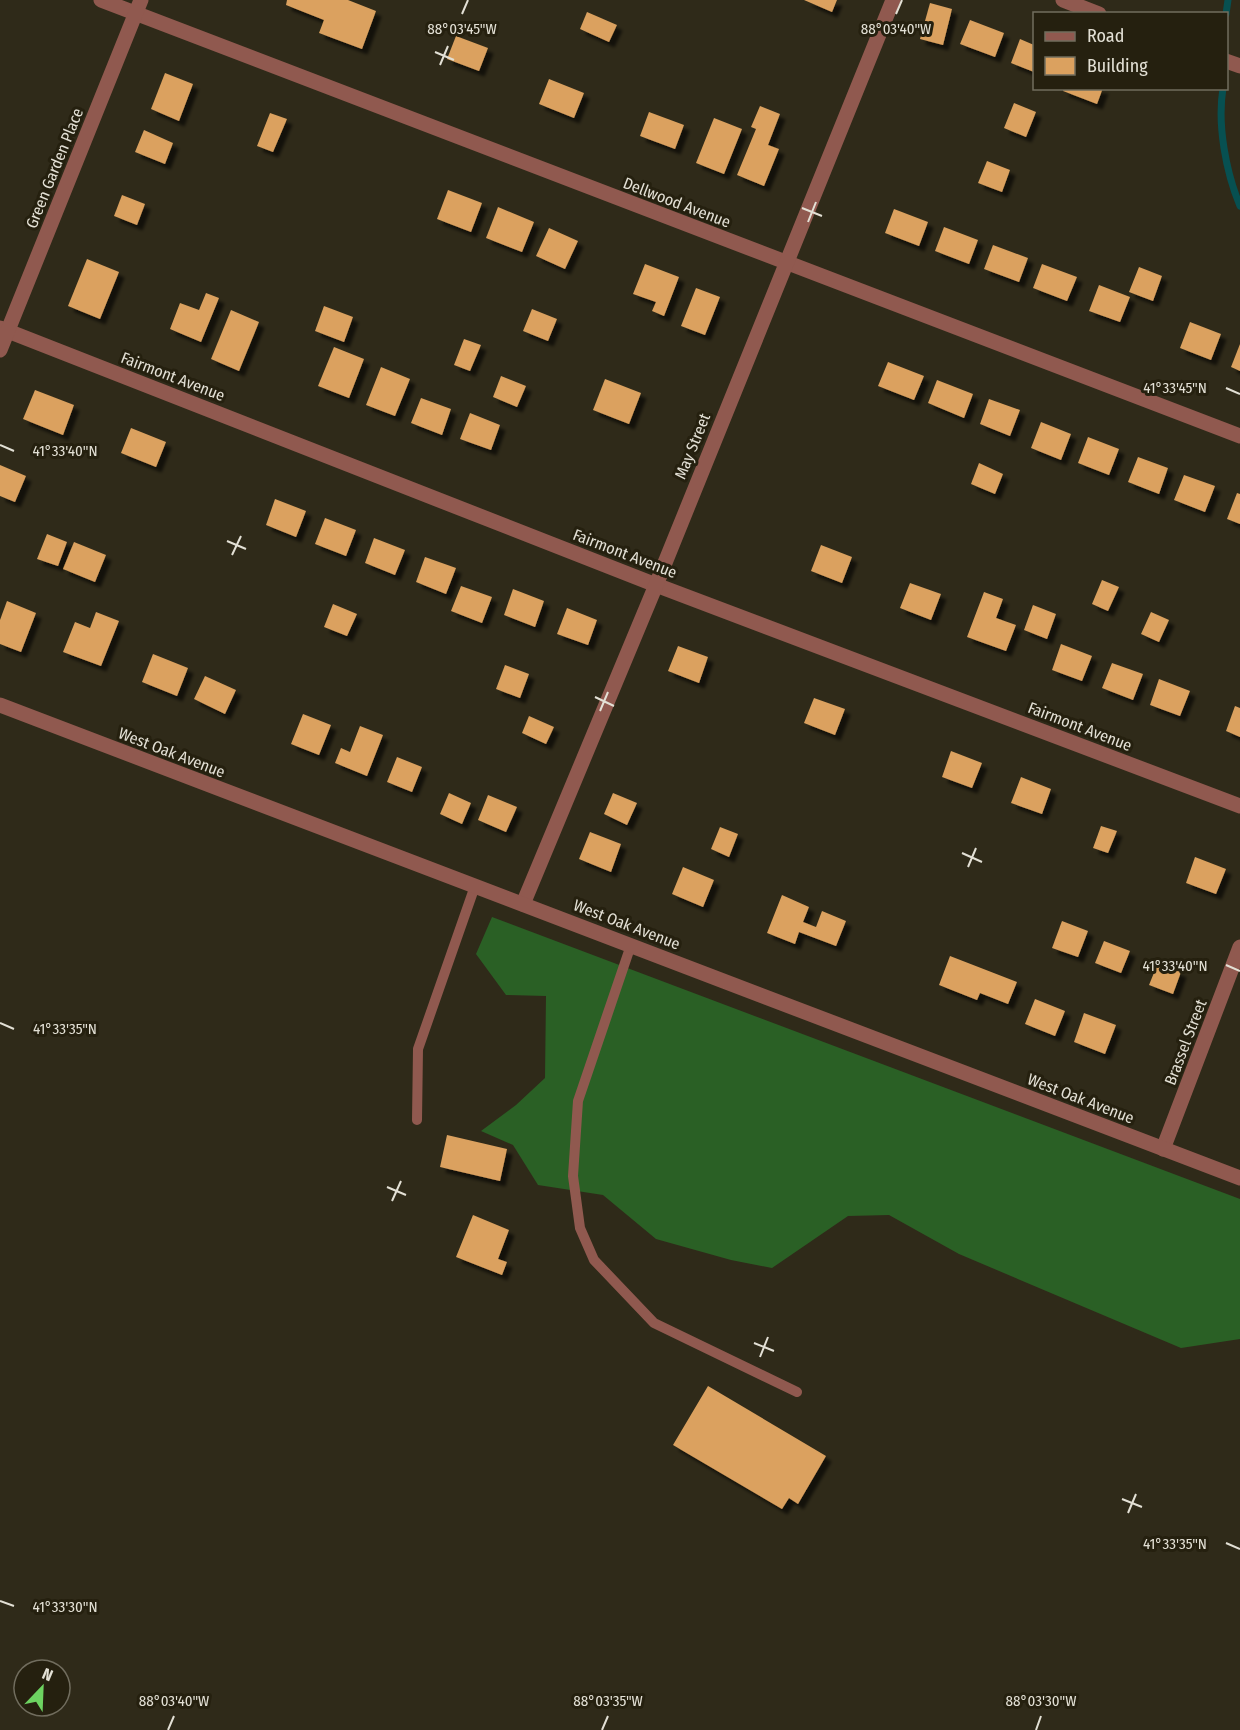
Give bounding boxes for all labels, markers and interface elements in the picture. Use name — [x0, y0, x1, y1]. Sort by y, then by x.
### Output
legend — [1033, 12, 1228, 90]
text: 88°03'45"W — [427, 20, 497, 38]
text: 88°03'40"W — [861, 20, 931, 38]
text: Road — [1087, 25, 1124, 47]
text: Building — [1087, 55, 1148, 77]
street label: Green Garden Place — [22, 105, 87, 231]
street label: Dellwood Avenue — [620, 173, 733, 232]
street label: Fairmont Avenue — [118, 348, 228, 405]
text: 41°33'45"N — [1143, 379, 1207, 397]
street label: May Street — [671, 410, 715, 482]
text: 41°33'40"N — [33, 442, 98, 460]
street label: Fairmont Avenue — [570, 525, 680, 582]
street label: Fairmont Avenue — [1025, 698, 1135, 755]
street label: West Oak Avenue — [116, 723, 228, 782]
street label: West Oak Avenue — [571, 895, 683, 954]
text: 41°33'40"N — [1143, 957, 1208, 975]
street label: Brassel Street — [1160, 996, 1211, 1088]
text: 41°33'35"N — [33, 1020, 97, 1038]
street label: West Oak Avenue — [1025, 1069, 1137, 1128]
text: 41°33'35"N — [1143, 1535, 1207, 1553]
text: 41°33'30"N — [32, 1598, 98, 1616]
north arrow — [12, 1658, 72, 1718]
text: N — [40, 1664, 56, 1685]
text: 88°03'40"W — [139, 1692, 209, 1710]
text: 88°03'35"W — [573, 1692, 643, 1710]
text: 88°03'30"W — [1006, 1692, 1076, 1710]

